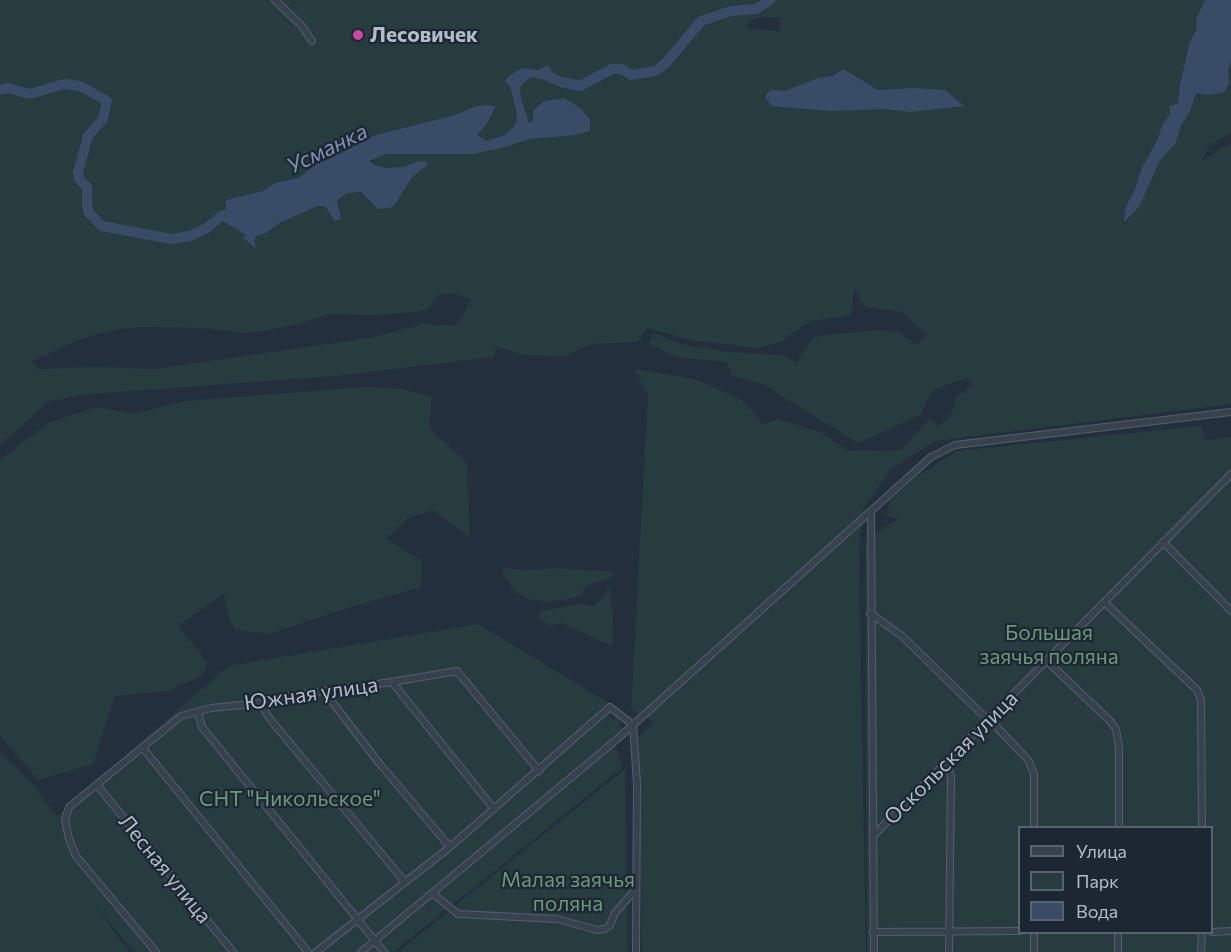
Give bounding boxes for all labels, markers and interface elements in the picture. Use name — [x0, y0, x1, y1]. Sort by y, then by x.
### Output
place label: Лесовичек — [370, 22, 478, 48]
marker: Лесовичек — [351, 28, 365, 42]
water label: Усманка — [282, 118, 372, 180]
park label: Большая заячья поляна — [979, 620, 1119, 670]
street label: Южная улица — [243, 672, 379, 716]
street label: Оскольская улица — [879, 686, 1023, 830]
park label: СНТ "Никольское" — [199, 786, 381, 812]
street label: Лесная улица — [113, 810, 217, 928]
legend — [1018, 826, 1213, 934]
text: Улица — [1076, 840, 1127, 862]
park label: Малая заячья поляна — [501, 867, 635, 917]
text: Парк — [1076, 870, 1119, 892]
text: Вода — [1076, 900, 1118, 922]

